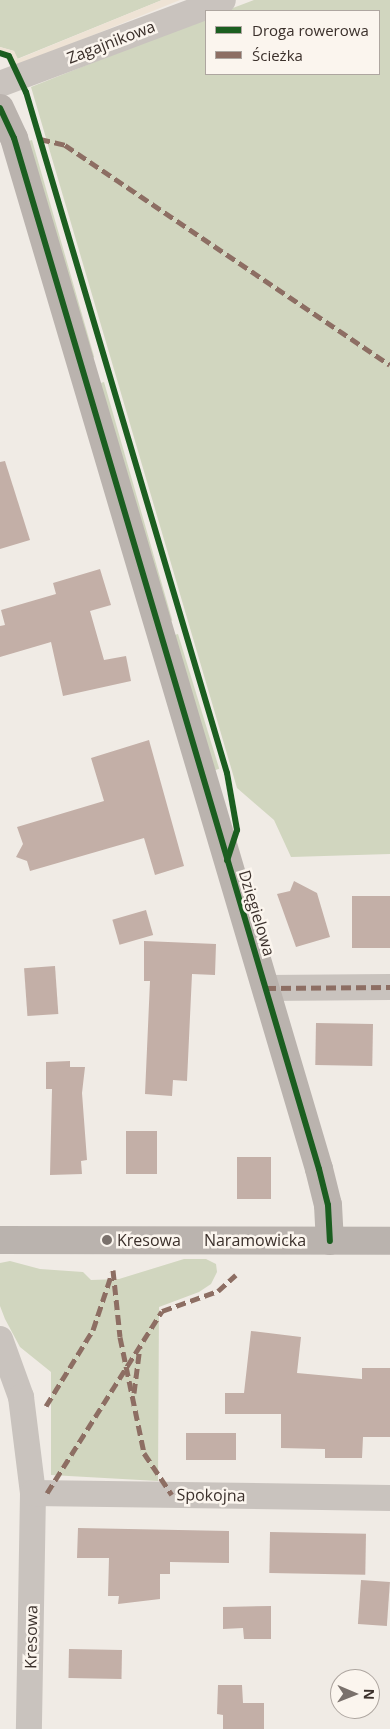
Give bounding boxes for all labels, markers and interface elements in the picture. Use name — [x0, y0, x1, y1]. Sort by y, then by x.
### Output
legend — [205, 10, 380, 75]
street label: Zagajnikowa — [64, 16, 158, 68]
text: Droga rowerowa — [252, 20, 369, 40]
text: Ścieżka — [252, 45, 303, 65]
street label: Dzięgielowa — [235, 868, 279, 958]
place label: Kresowa — [117, 1230, 181, 1250]
street label: Naramowicka — [204, 1230, 306, 1250]
marker: Kresowa — [101, 1234, 113, 1246]
street label: Spokojna — [176, 1485, 246, 1505]
street label: Kresowa — [21, 1605, 41, 1669]
north arrow — [330, 1669, 380, 1719]
text: N — [360, 1688, 379, 1700]

